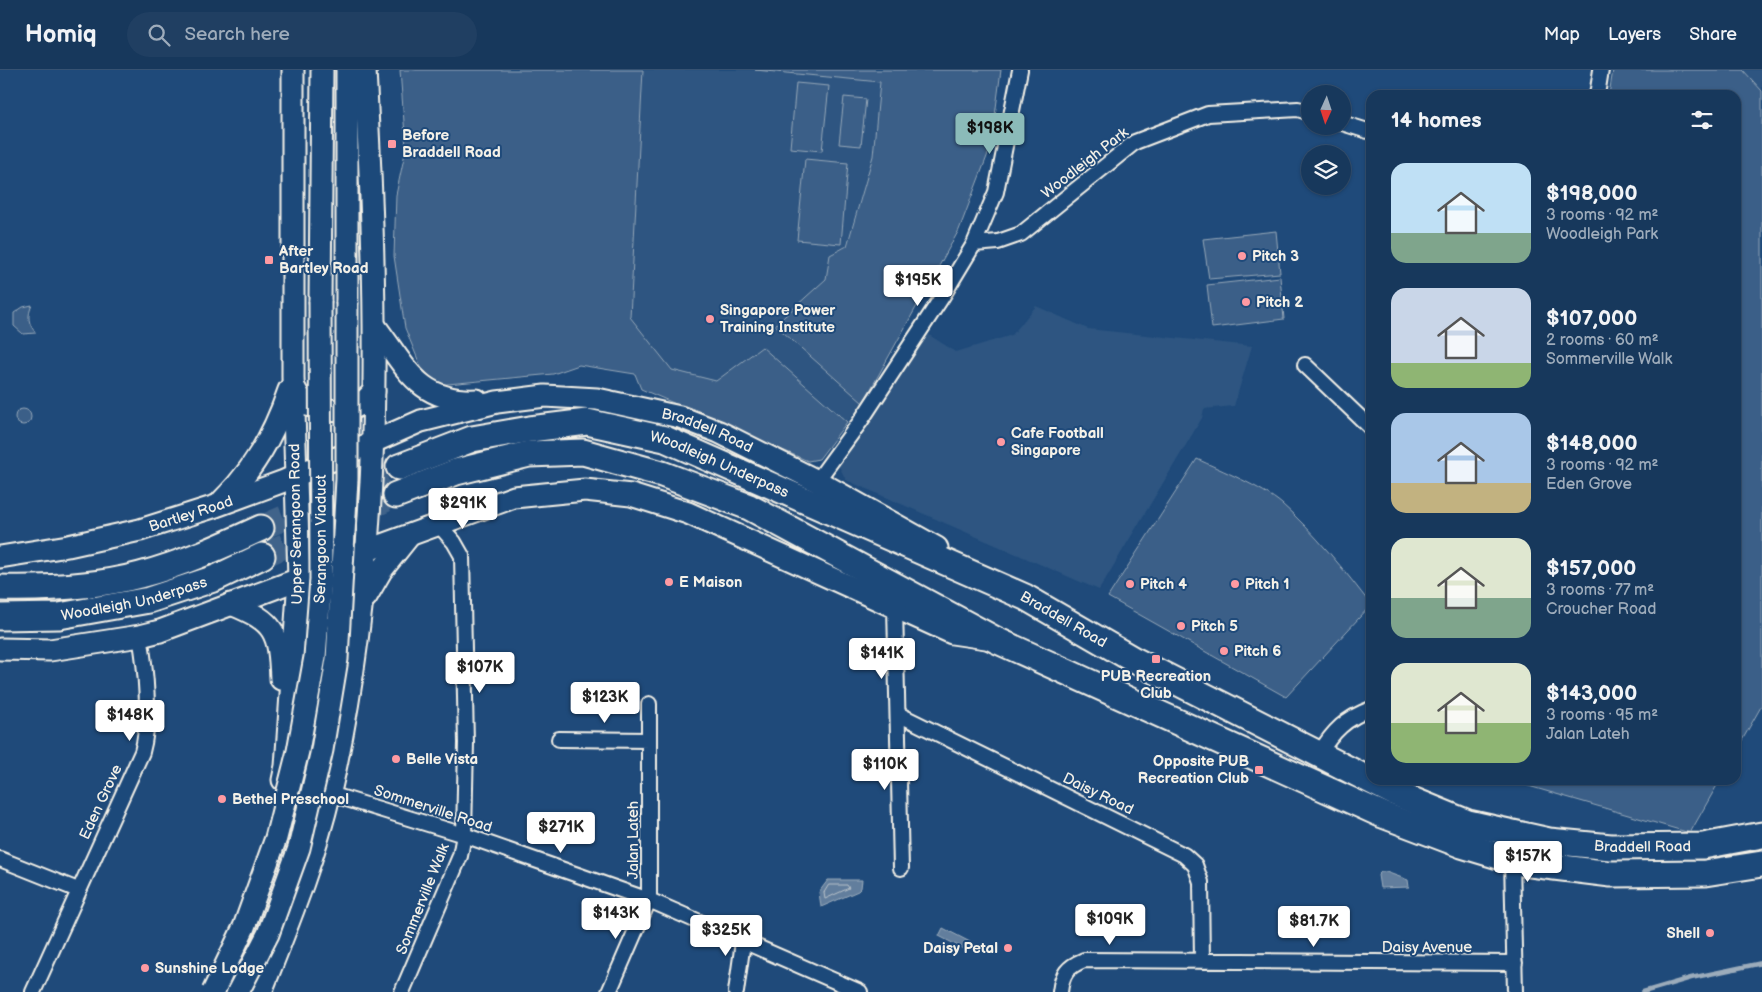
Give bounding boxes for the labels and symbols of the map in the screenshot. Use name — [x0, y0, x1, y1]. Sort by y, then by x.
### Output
north arrow — [1301, 85, 1351, 135]
pin: $198K — [955, 112, 1025, 155]
street label: Woodleigh Park — [1038, 123, 1133, 203]
place label: Before Braddell Road — [402, 126, 501, 162]
marker: Before Braddell Road — [386, 138, 398, 150]
place label: After Bartley Road — [278, 242, 368, 278]
place label: Pitch 3 — [1252, 247, 1299, 266]
marker: Pitch 3 — [1236, 250, 1248, 262]
marker: After Bartley Road — [263, 254, 275, 266]
pin: $195K — [883, 264, 953, 307]
place label: Pitch 2 — [1256, 293, 1303, 312]
marker: Pitch 2 — [1240, 296, 1252, 308]
place label: Singapore Power Training Institute — [720, 301, 836, 337]
marker: Singapore Power Training Institute — [704, 313, 716, 325]
street label: Braddell Road — [660, 404, 756, 457]
place label: Cafe Football Singapore — [1011, 424, 1104, 460]
street label: Woodleigh Underpass — [648, 426, 793, 502]
marker: Cafe Football Singapore — [995, 436, 1007, 448]
street label: Upper Serangoon Road — [285, 443, 307, 605]
street label: Serangoon Viaduct — [310, 474, 331, 604]
pin: $291K — [428, 488, 498, 530]
street label: Bartley Road — [146, 491, 235, 536]
street label: Woodleigh Underpass — [59, 572, 210, 625]
place label: E Maison — [679, 573, 742, 592]
place label: Pitch 4 — [1140, 575, 1187, 594]
place label: Pitch 1 — [1245, 575, 1290, 594]
marker: E Maison — [663, 576, 675, 588]
marker: Pitch 4 — [1124, 578, 1136, 590]
marker: Pitch 1 — [1229, 578, 1241, 590]
street label: Braddell Road — [1017, 587, 1110, 652]
place label: Pitch 5 — [1191, 617, 1238, 636]
marker: Pitch 5 — [1175, 620, 1187, 632]
pin: $141K — [847, 638, 917, 680]
place label: Pitch 6 — [1234, 642, 1281, 661]
marker: Pitch 6 — [1218, 645, 1230, 657]
pin: $107K — [445, 652, 515, 694]
marker: PUB Recreation Club — [1150, 653, 1162, 665]
place label: PUB Recreation Club — [1101, 667, 1211, 703]
pin: $123K — [570, 682, 640, 724]
pin: $148K — [95, 700, 165, 742]
pin: $110K — [850, 748, 920, 791]
place label: Belle Vista — [406, 750, 478, 769]
place label: Opposite PUB Recreation Club — [1138, 752, 1249, 788]
marker: Belle Vista — [390, 753, 402, 765]
street label: Eden Grove — [75, 761, 127, 843]
marker: Opposite PUB Recreation Club — [1253, 764, 1265, 776]
street label: Daisy Road — [1059, 769, 1137, 819]
street label: Sommerville Road — [371, 781, 495, 837]
place label: Bethel Preschool — [232, 790, 349, 809]
marker: Bethel Preschool — [216, 793, 228, 805]
street label: Jalan Lateh — [624, 801, 643, 879]
pin: $271K — [526, 812, 596, 854]
street label: Braddell Road — [1593, 836, 1691, 857]
street label: Sommerville Walk — [392, 840, 454, 957]
pin: $157K — [1493, 840, 1563, 883]
pin: $143K — [581, 898, 651, 940]
pin: $109K — [1075, 904, 1145, 946]
pin: $81.7K — [1273, 906, 1355, 948]
pin: $325K — [691, 914, 761, 957]
place label: Shell — [1667, 924, 1700, 943]
marker: Shell — [1704, 927, 1716, 939]
street label: Daisy Avenue — [1382, 938, 1472, 957]
place label: Daisy Petal — [923, 939, 998, 958]
marker: Daisy Petal — [1002, 942, 1014, 954]
place label: Sunshine Lodge — [155, 959, 264, 978]
marker: Sunshine Lodge — [139, 962, 151, 974]

